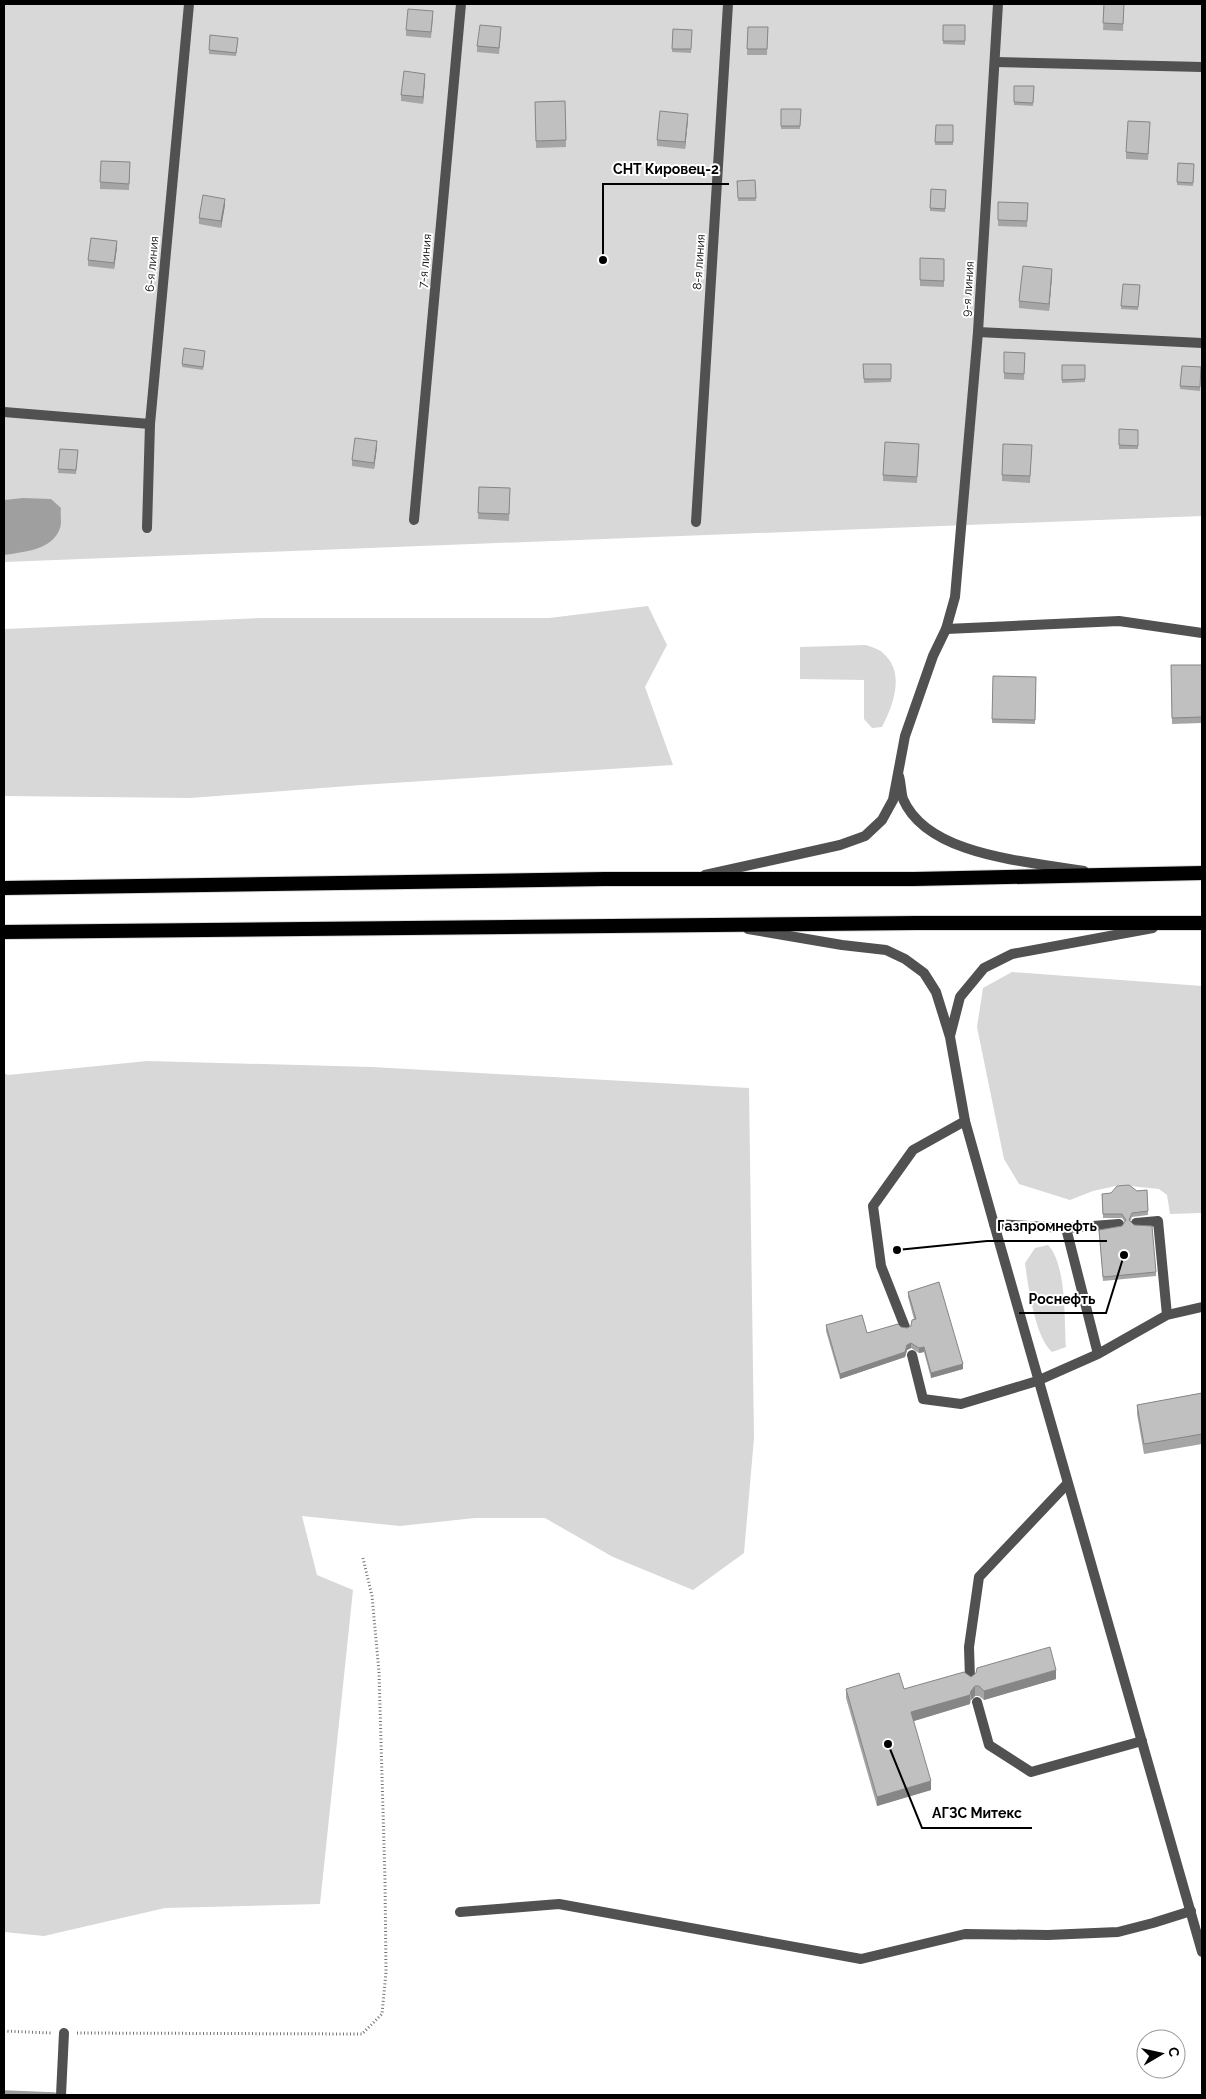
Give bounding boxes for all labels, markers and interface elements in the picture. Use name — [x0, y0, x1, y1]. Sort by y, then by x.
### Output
callout: СНТ Кировец-2 — [603, 155, 729, 184]
text: СНТ Кировец-2 — [613, 161, 719, 177]
street label: 7-я линия — [416, 233, 434, 289]
street label: 8-я линия — [690, 234, 708, 290]
street label: 6-я линия — [143, 236, 161, 292]
street label: 9-я линия — [959, 261, 977, 317]
callout: Газпромнефть — [987, 1212, 1107, 1241]
text: Газпромнефть — [997, 1218, 1098, 1234]
callout: Роснефть — [1019, 1284, 1106, 1313]
text: Роснефть — [1029, 1291, 1096, 1307]
callout: АГЗС Митекс — [922, 1799, 1032, 1828]
text: АГЗС Митекс — [932, 1805, 1022, 1821]
north arrow — [1136, 2029, 1186, 2079]
text: С — [1165, 2046, 1183, 2058]

